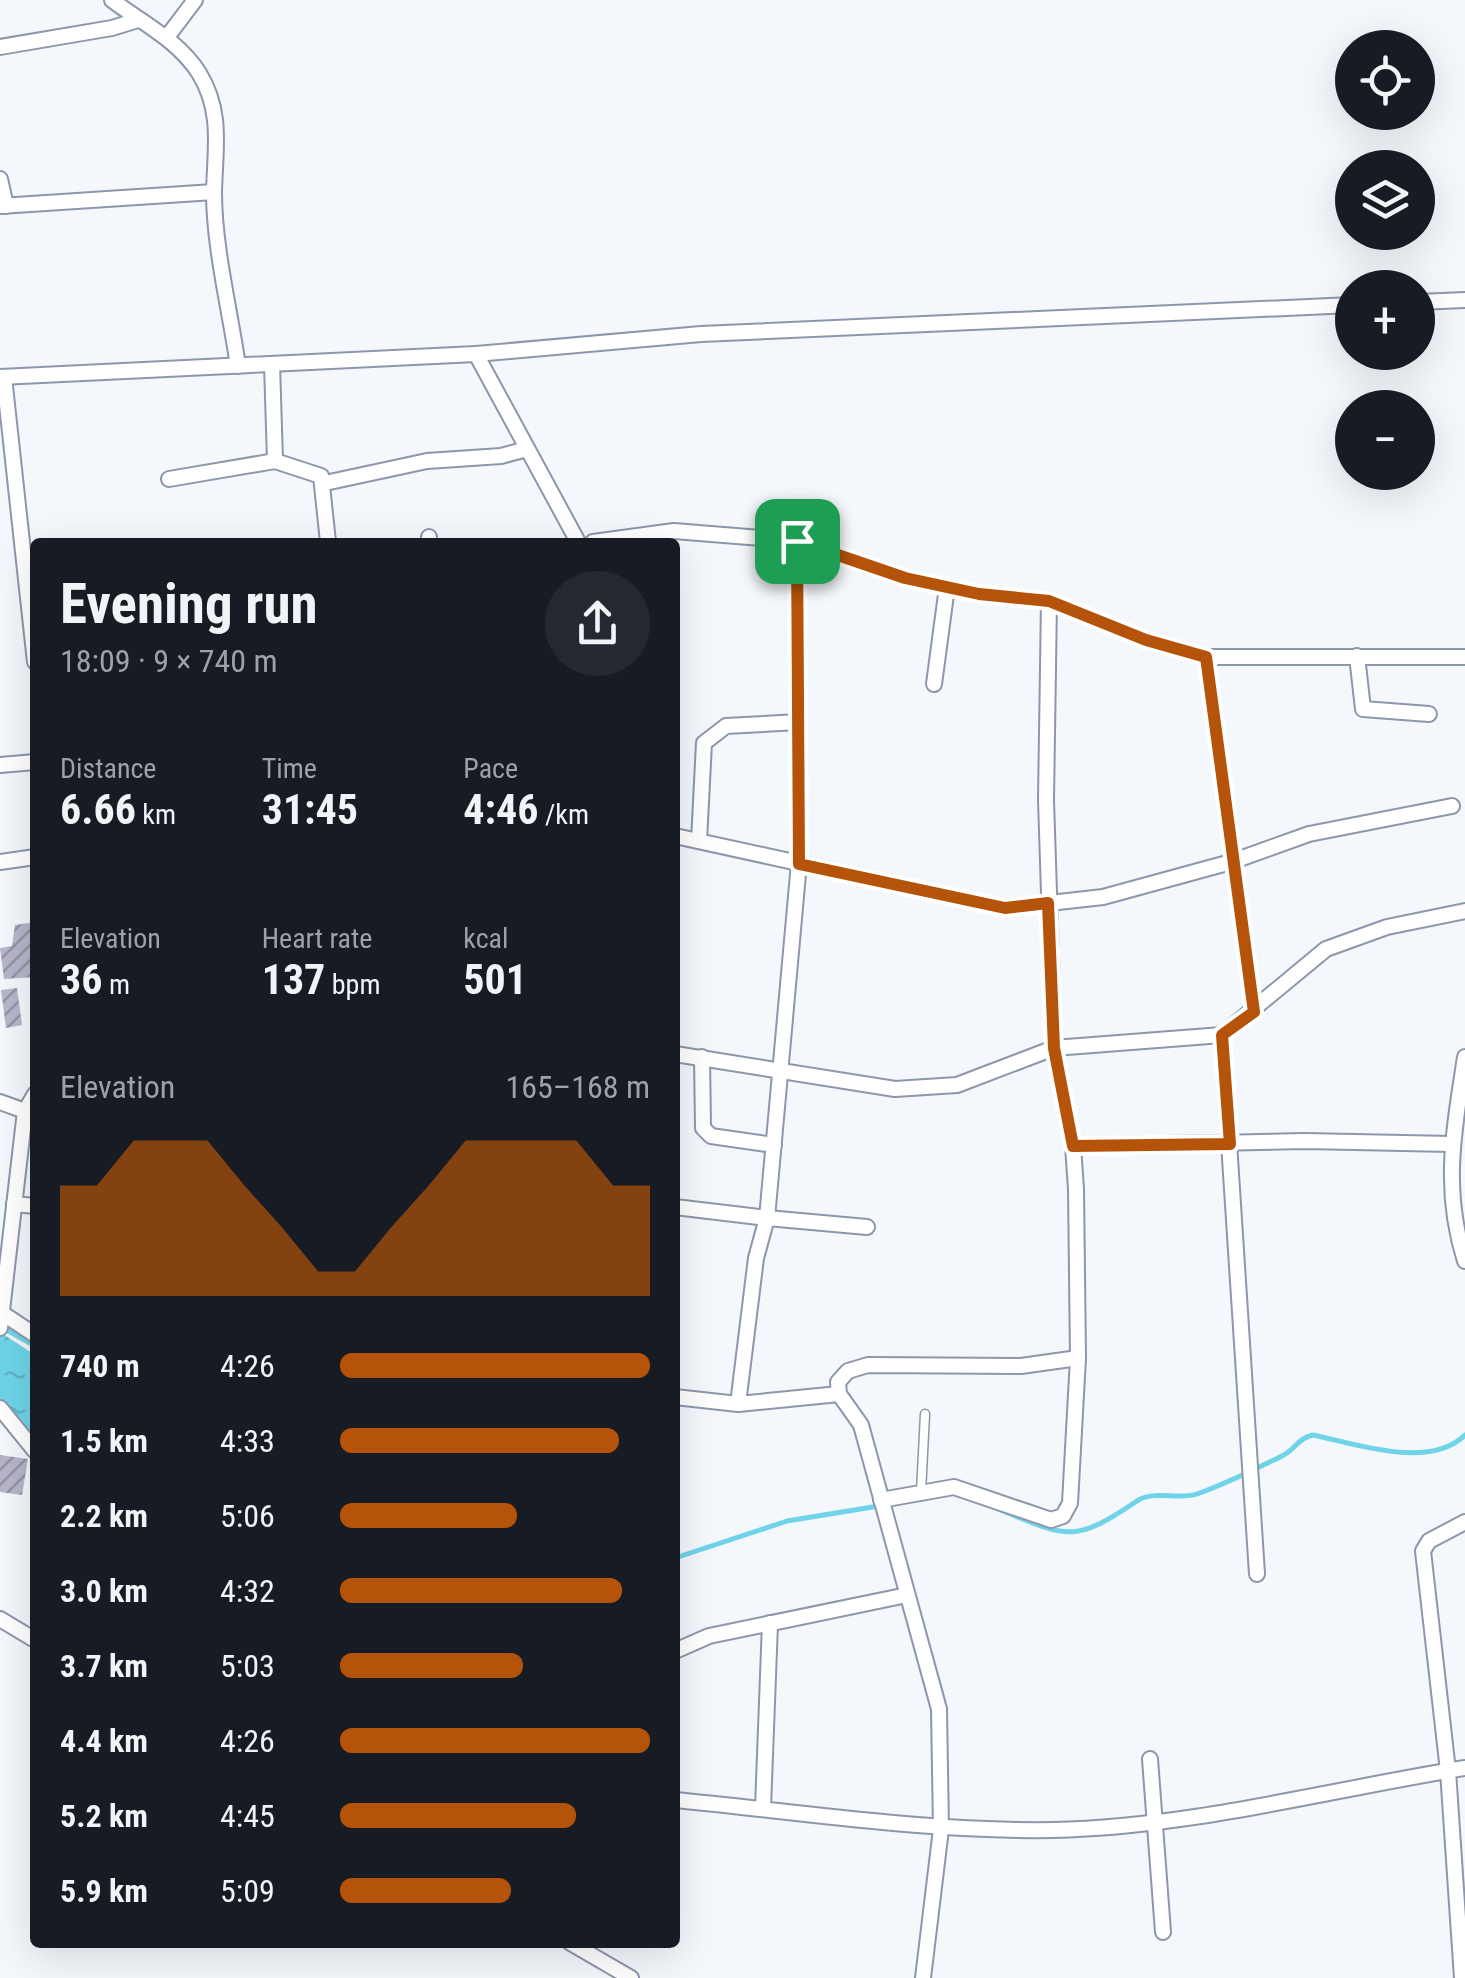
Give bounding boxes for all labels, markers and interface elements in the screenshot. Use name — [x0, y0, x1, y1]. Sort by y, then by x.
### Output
map controls — [1335, 30, 1435, 490]
button: locate — [1335, 30, 1435, 130]
button: layers — [1335, 150, 1435, 250]
button: + — [1335, 270, 1435, 370]
button: − — [1335, 390, 1435, 490]
pin — [755, 499, 840, 584]
icon: arrive — [770, 514, 825, 569]
button: share — [545, 571, 650, 676]
text: Evening run — [60, 572, 318, 636]
text: 18:09 · 9 × 740 m — [60, 642, 278, 680]
text: Distance — [60, 752, 157, 785]
text: Time — [262, 752, 317, 785]
text: Pace — [463, 752, 518, 785]
text: 6.66 — [60, 785, 136, 834]
text: 31:45 — [262, 785, 358, 834]
text: 4:46 — [463, 785, 539, 834]
text: km — [136, 798, 176, 831]
text: /km — [539, 798, 589, 831]
text: Elevation — [60, 922, 161, 955]
text: Heart rate — [262, 922, 372, 955]
text: kcal — [463, 922, 508, 955]
text: 36 — [60, 955, 102, 1004]
text: 137 — [262, 955, 325, 1004]
text: 501 — [463, 955, 527, 1004]
text: m — [102, 968, 130, 1001]
text: bpm — [325, 968, 380, 1001]
text: Elevation — [60, 1068, 175, 1106]
text: 165–168 m — [505, 1068, 650, 1106]
text: 740 m — [60, 1347, 140, 1385]
text: 4:26 — [220, 1347, 275, 1385]
text: 1.5 km — [60, 1422, 148, 1460]
text: 4:33 — [220, 1422, 275, 1460]
text: 2.2 km — [60, 1497, 148, 1535]
text: 5:06 — [220, 1497, 275, 1535]
text: 3.0 km — [60, 1572, 148, 1610]
text: 4:32 — [220, 1572, 275, 1610]
text: 3.7 km — [60, 1647, 148, 1685]
text: 5:03 — [220, 1647, 275, 1685]
text: 4.4 km — [60, 1722, 148, 1760]
text: 4:26 — [220, 1722, 275, 1760]
text: 5.2 km — [60, 1797, 148, 1835]
text: 4:45 — [220, 1797, 275, 1835]
text: 5.9 km — [60, 1872, 148, 1910]
text: 5:09 — [220, 1872, 275, 1910]

